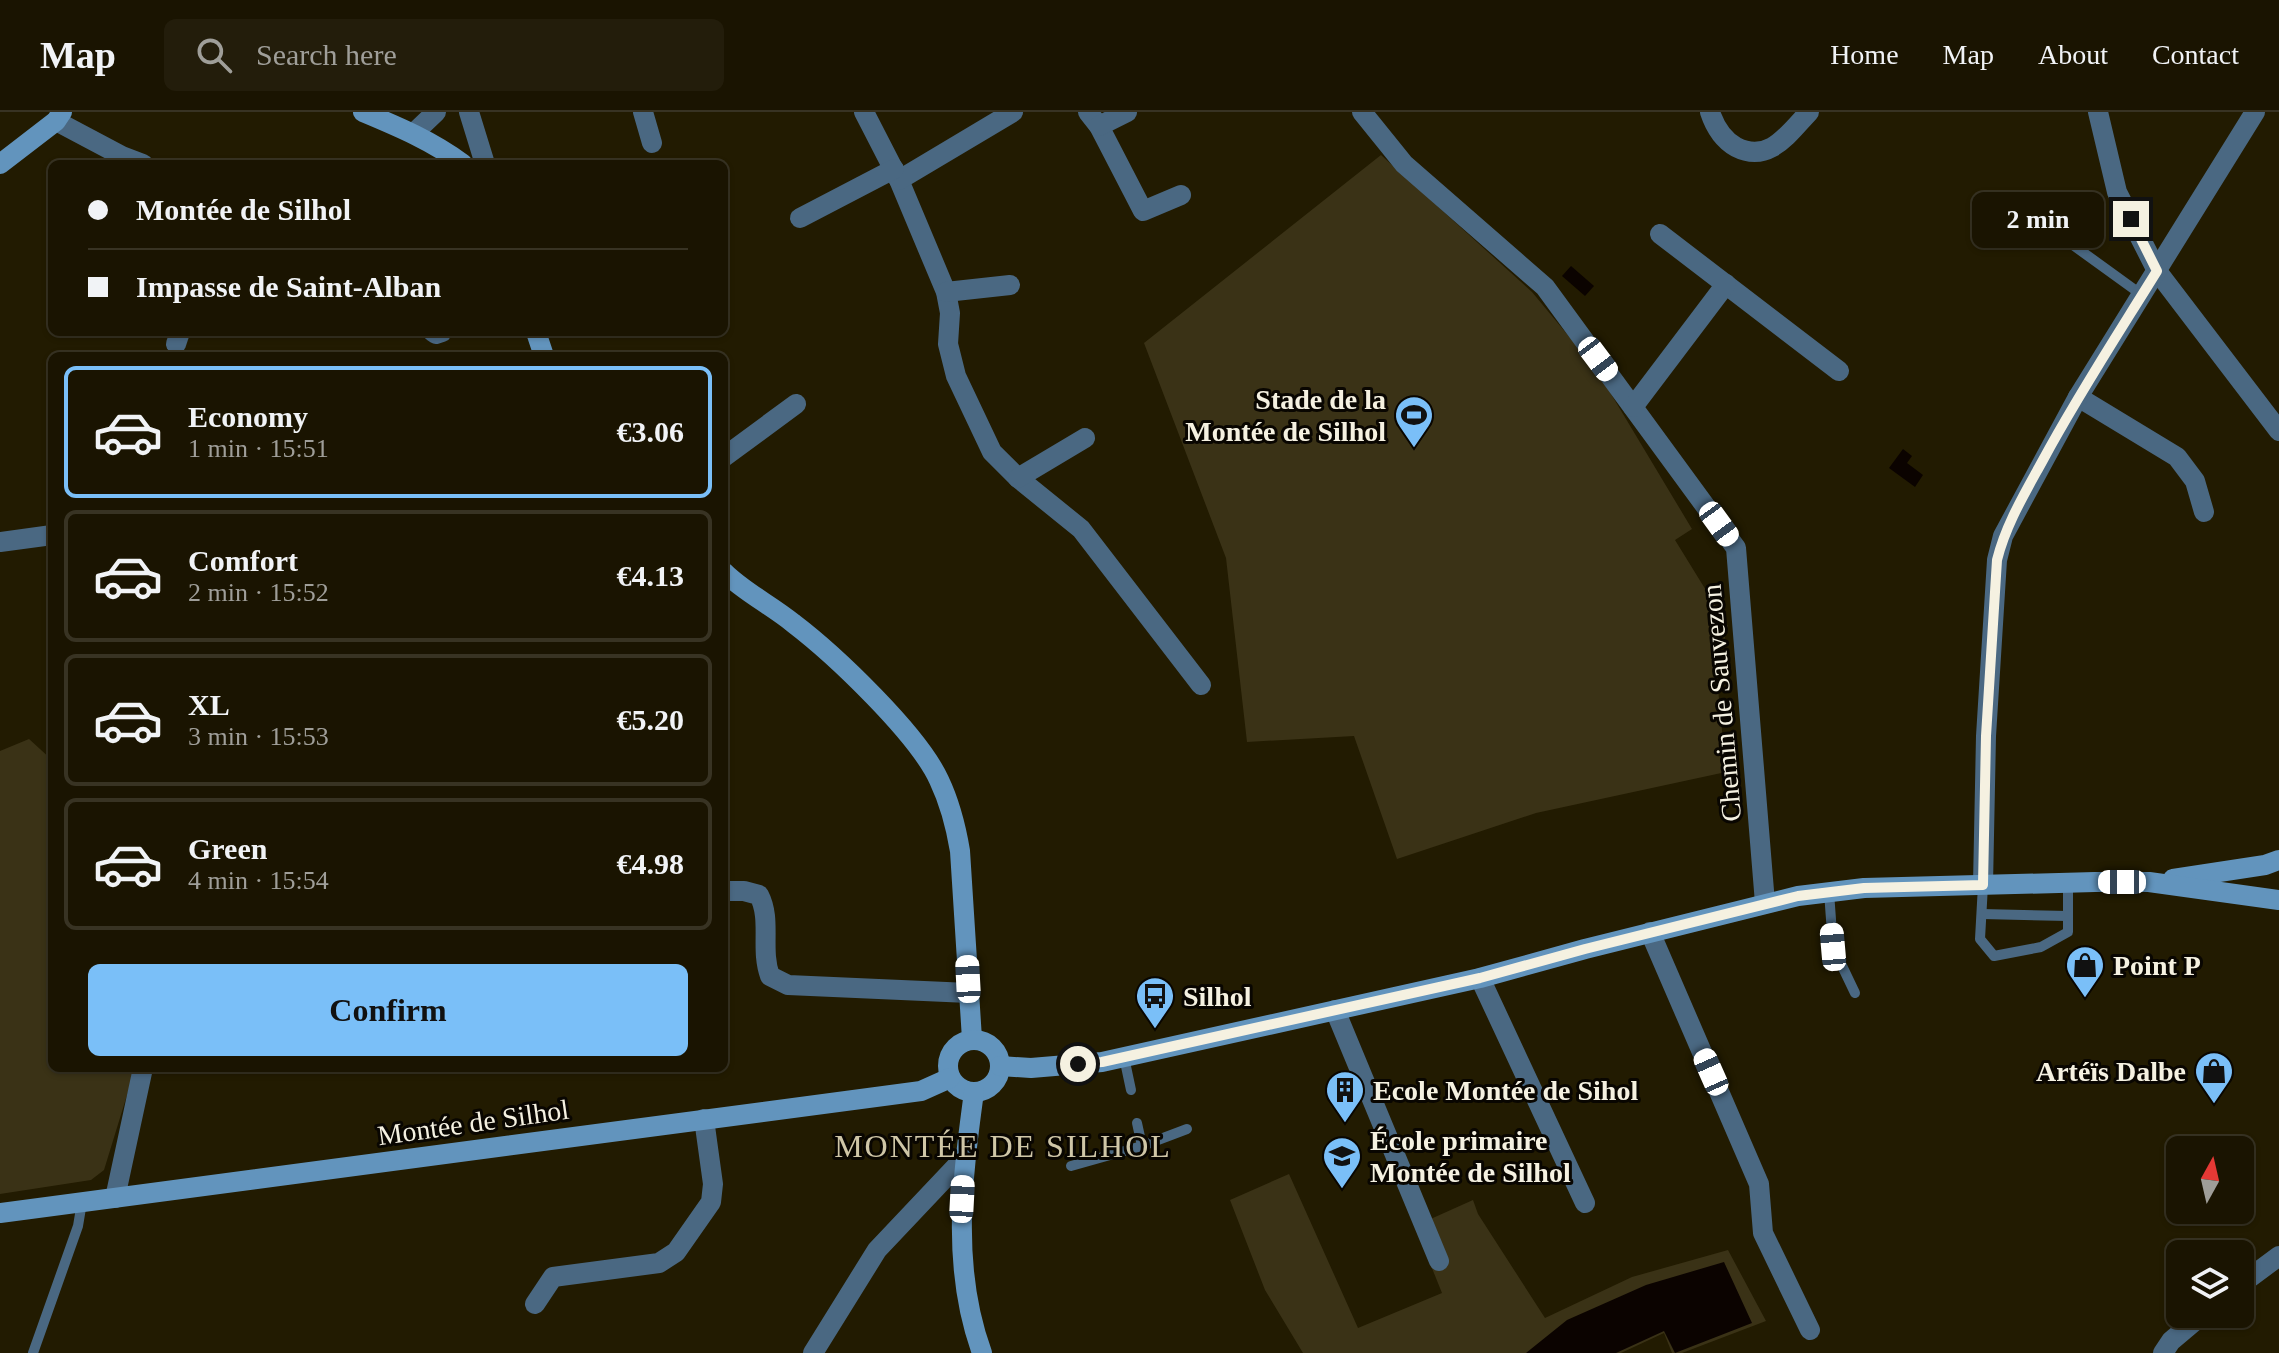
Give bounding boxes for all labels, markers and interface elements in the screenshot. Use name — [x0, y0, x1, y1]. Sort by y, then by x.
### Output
search box — [164, 19, 724, 91]
icon: search — [192, 33, 236, 77]
text: Map — [40, 34, 116, 76]
text: Search here — [256, 38, 397, 71]
text: Home — [1830, 39, 1899, 70]
text: Map — [1943, 39, 1994, 70]
text: About — [2038, 39, 2108, 70]
text: Contact — [2152, 39, 2239, 70]
callout: 2 min — [1971, 191, 2103, 247]
text: Montée de Silhol — [136, 193, 351, 226]
route end — [2113, 201, 2149, 237]
text: 2 min — [2007, 205, 2069, 234]
text: Impasse de Saint-Alban — [136, 270, 441, 303]
car — [1574, 333, 1622, 385]
place label: Stade de la Montée de Silhol — [1185, 384, 1386, 447]
sports icon: Stade de la Montée de Silhol — [1393, 394, 1435, 449]
icon: car — [92, 396, 164, 468]
text: Economy — [188, 400, 308, 433]
text: €3.06 — [617, 415, 684, 448]
text: 1 min · 15:51 — [188, 434, 329, 463]
car — [1695, 498, 1743, 550]
icon: car — [92, 540, 164, 612]
text: Comfort — [188, 544, 298, 577]
text: €4.13 — [617, 559, 684, 592]
text: 2 min · 15:52 — [188, 578, 329, 607]
street label: Chemin de Sauvezon — [1696, 583, 1747, 823]
icon: car — [92, 684, 164, 756]
text: XL — [188, 688, 230, 721]
text: €5.20 — [617, 703, 684, 736]
text: 3 min · 15:53 — [188, 722, 329, 751]
icon: car — [92, 828, 164, 900]
text: Green — [188, 832, 267, 865]
text: €4.98 — [617, 847, 684, 880]
text: 4 min · 15:54 — [188, 866, 329, 895]
car — [2098, 870, 2146, 894]
car — [1819, 922, 1847, 972]
shop icon: Point P — [2064, 944, 2106, 999]
place label: Point P — [2113, 950, 2201, 981]
car — [955, 954, 981, 1004]
button: Confirm — [88, 964, 688, 1056]
bus stop icon: Silhol — [1134, 975, 1176, 1030]
place label: Silhol — [1183, 981, 1252, 1012]
car — [1690, 1045, 1732, 1099]
route start — [1060, 1046, 1096, 1082]
shop icon: Artéïs Dalbe — [2193, 1050, 2235, 1105]
place label: Artéïs Dalbe — [2036, 1056, 2186, 1087]
building icon: Ecole Montée de Sihol — [1324, 1069, 1366, 1124]
place label: Ecole Montée de Sihol — [1373, 1075, 1638, 1106]
street label: Montée de Silhol — [375, 1094, 571, 1151]
place label: École primaire Montée de Silhol — [1370, 1125, 1571, 1188]
district label: MONTÉE DE SILHOL — [834, 1128, 1172, 1164]
school or university icon: École primaire Montée de Silhol — [1321, 1135, 1363, 1190]
north arrow — [2166, 1136, 2254, 1224]
map controls — [2166, 1136, 2254, 1328]
car — [949, 1174, 975, 1224]
button: layers — [2166, 1240, 2254, 1328]

